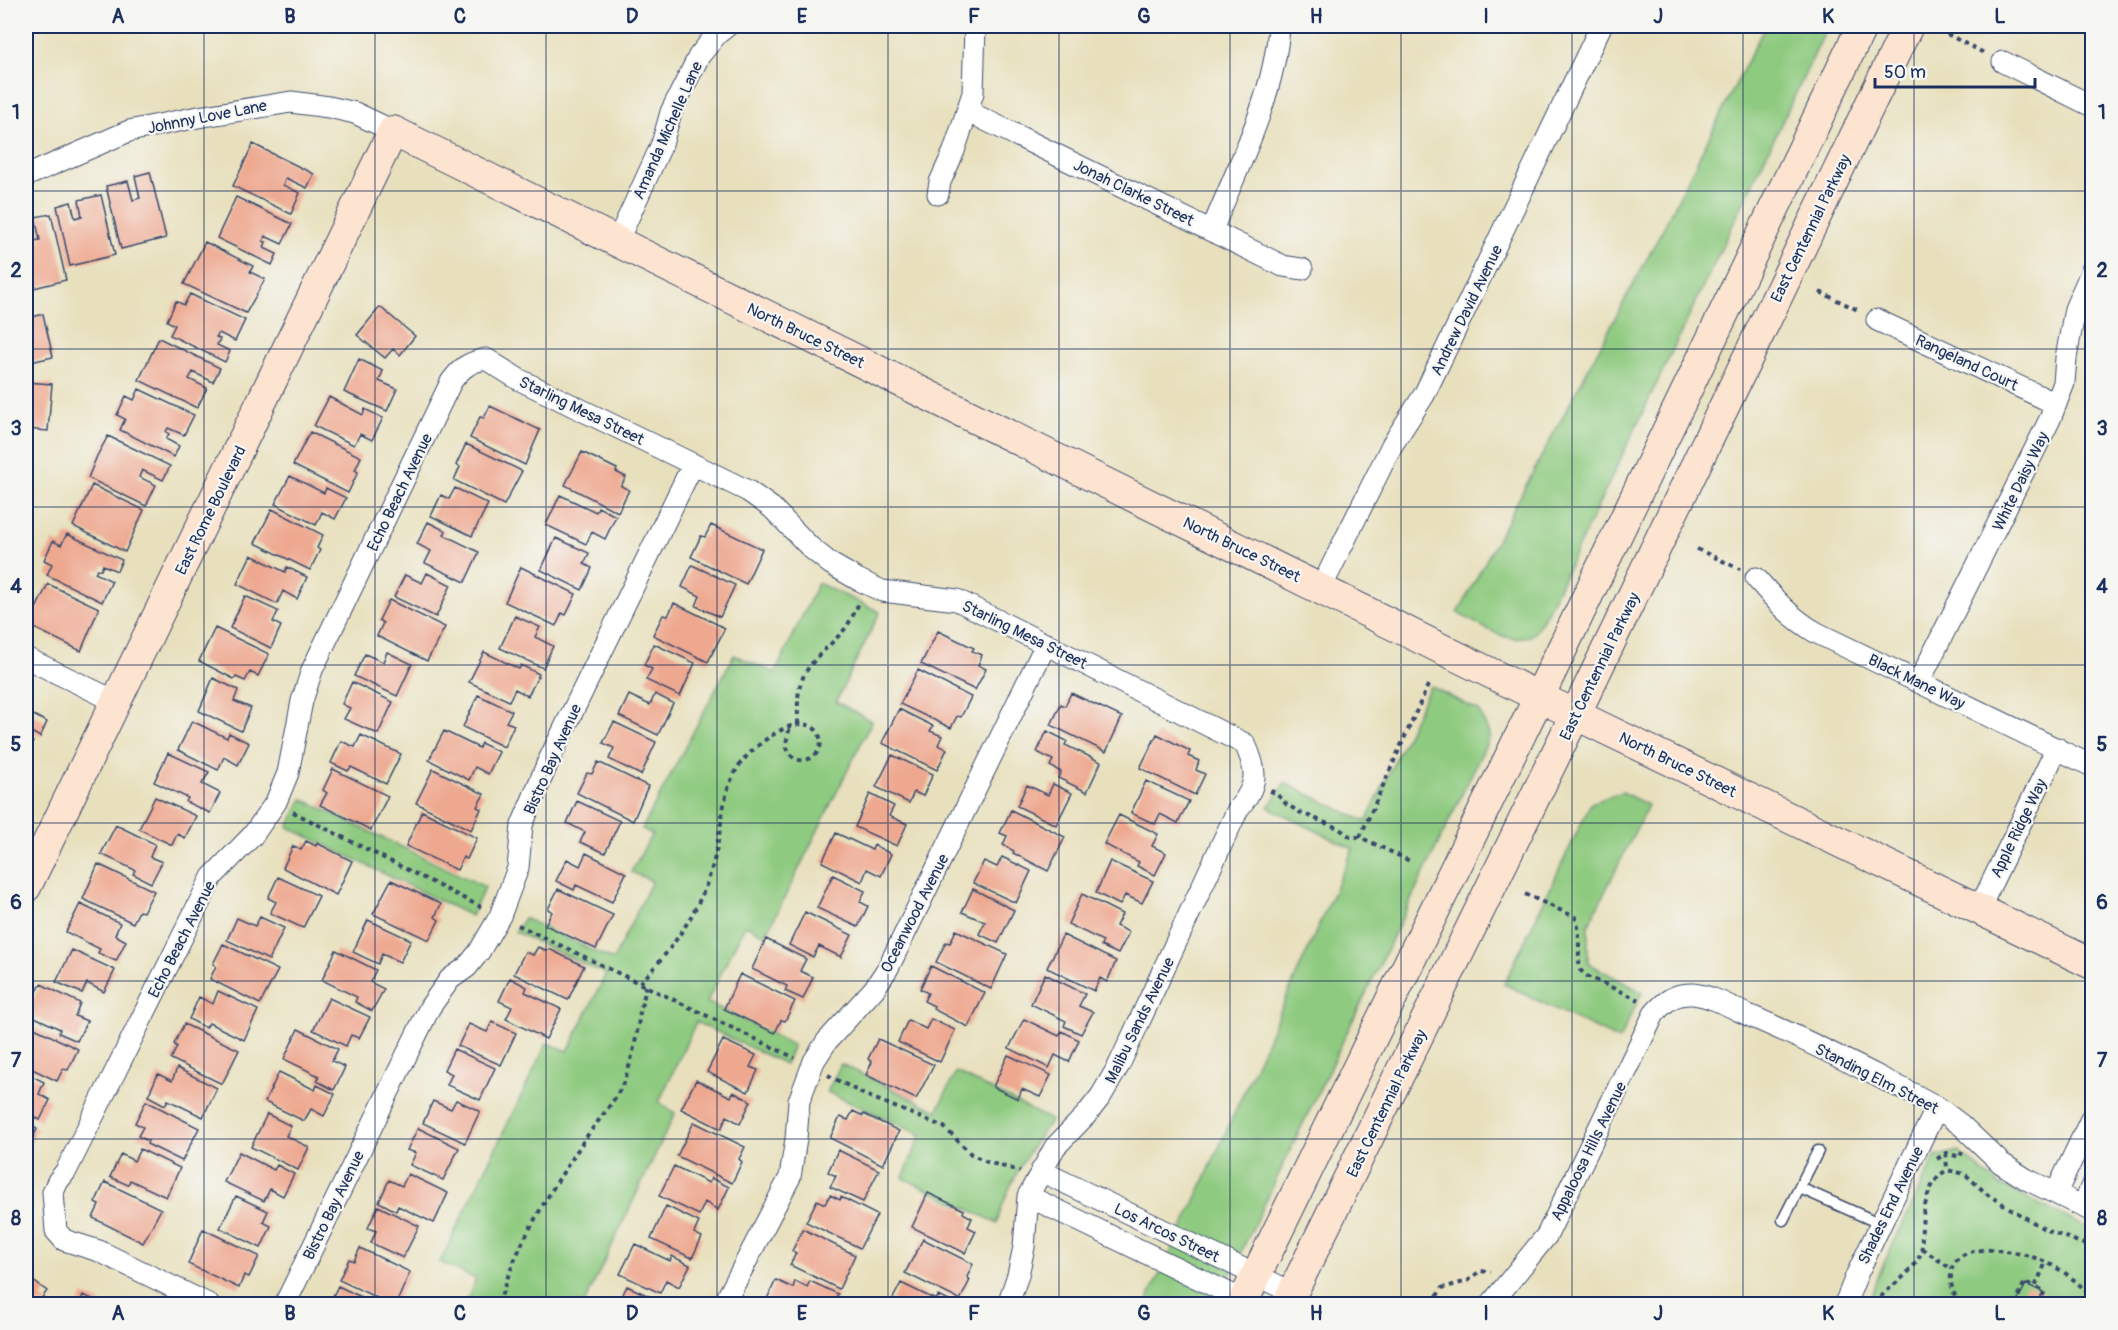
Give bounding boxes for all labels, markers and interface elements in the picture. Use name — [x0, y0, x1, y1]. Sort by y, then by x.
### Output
text: A — [112, 4, 125, 29]
text: B — [284, 4, 296, 29]
text: C — [454, 4, 466, 29]
text: D — [626, 4, 639, 29]
text: E — [797, 4, 808, 29]
text: F — [968, 4, 980, 29]
text: G — [1137, 4, 1151, 29]
text: H — [1310, 4, 1323, 29]
text: I — [1483, 4, 1489, 29]
text: J — [1653, 4, 1663, 29]
text: K — [1822, 4, 1834, 29]
text: L — [1994, 4, 2006, 29]
scale bar — [1875, 51, 2036, 89]
street label: Amanda Michelle Lane — [629, 58, 707, 202]
text: 50 m — [1884, 61, 1926, 84]
street label: Johnny Love Lane — [146, 96, 269, 138]
text: 1 — [12, 100, 20, 125]
text: 1 — [2098, 100, 2106, 125]
street label: East Centennial Parkway — [1766, 151, 1855, 306]
street label: Jonah Clarke Street — [1070, 155, 1198, 231]
street label: Andrew David Avenue — [1427, 242, 1507, 379]
text: 2 — [10, 258, 22, 283]
text: 2 — [2096, 258, 2108, 283]
street label: North Bruce Street — [744, 299, 868, 373]
street label: Rangeland Court — [1912, 330, 2022, 396]
street label: Starling Mesa Street — [516, 372, 648, 450]
text: 3 — [10, 416, 22, 441]
text: 3 — [2096, 416, 2108, 441]
street label: White Daisy Way — [1988, 429, 2054, 534]
street label: Echo Beach Avenue — [363, 430, 437, 555]
street label: East Rome Boulevard — [171, 443, 251, 578]
street label: North Bruce Street — [1180, 513, 1304, 587]
text: 4 — [10, 574, 22, 599]
text: 4 — [2096, 574, 2108, 599]
street label: East Centennial Parkway — [1555, 589, 1644, 744]
street label: Starling Mesa Street — [959, 596, 1091, 674]
street label: Black Mane Way — [1865, 650, 1968, 714]
street label: Bistro Bay Avenue — [520, 701, 586, 818]
street label: North Bruce Street — [1616, 728, 1740, 802]
text: 5 — [11, 732, 22, 757]
text: 5 — [2097, 732, 2108, 757]
street label: Apple Ridge Way — [1986, 775, 2052, 881]
street label: Oceanwood Avenue — [876, 851, 954, 976]
street label: Echo Beach Avenue — [144, 877, 220, 1001]
text: 6 — [10, 890, 22, 915]
text: 6 — [2096, 890, 2108, 915]
street label: Malibu Sands Avenue — [1101, 954, 1179, 1087]
street label: East Centennial Parkway — [1342, 1026, 1431, 1181]
street label: Standing Elm Street — [1811, 1039, 1942, 1119]
text: 7 — [11, 1048, 22, 1073]
text: 7 — [2097, 1048, 2108, 1073]
street label: Appaloosa Hills Avenue — [1547, 1078, 1631, 1224]
street label: Shades End Avenue — [1854, 1143, 1928, 1268]
street label: Bistro Bay Avenue — [299, 1148, 369, 1263]
street label: Los Arcos Street — [1110, 1199, 1223, 1267]
text: 8 — [11, 1206, 21, 1231]
text: 8 — [2097, 1206, 2107, 1231]
text: A — [112, 1301, 125, 1326]
text: B — [284, 1301, 296, 1326]
text: C — [454, 1301, 466, 1326]
text: D — [626, 1301, 639, 1326]
text: E — [797, 1301, 808, 1326]
text: F — [968, 1301, 980, 1326]
text: G — [1137, 1301, 1151, 1326]
text: H — [1310, 1301, 1323, 1326]
text: I — [1483, 1301, 1489, 1326]
text: J — [1653, 1301, 1663, 1326]
text: K — [1822, 1301, 1834, 1326]
text: L — [1994, 1301, 2006, 1326]

